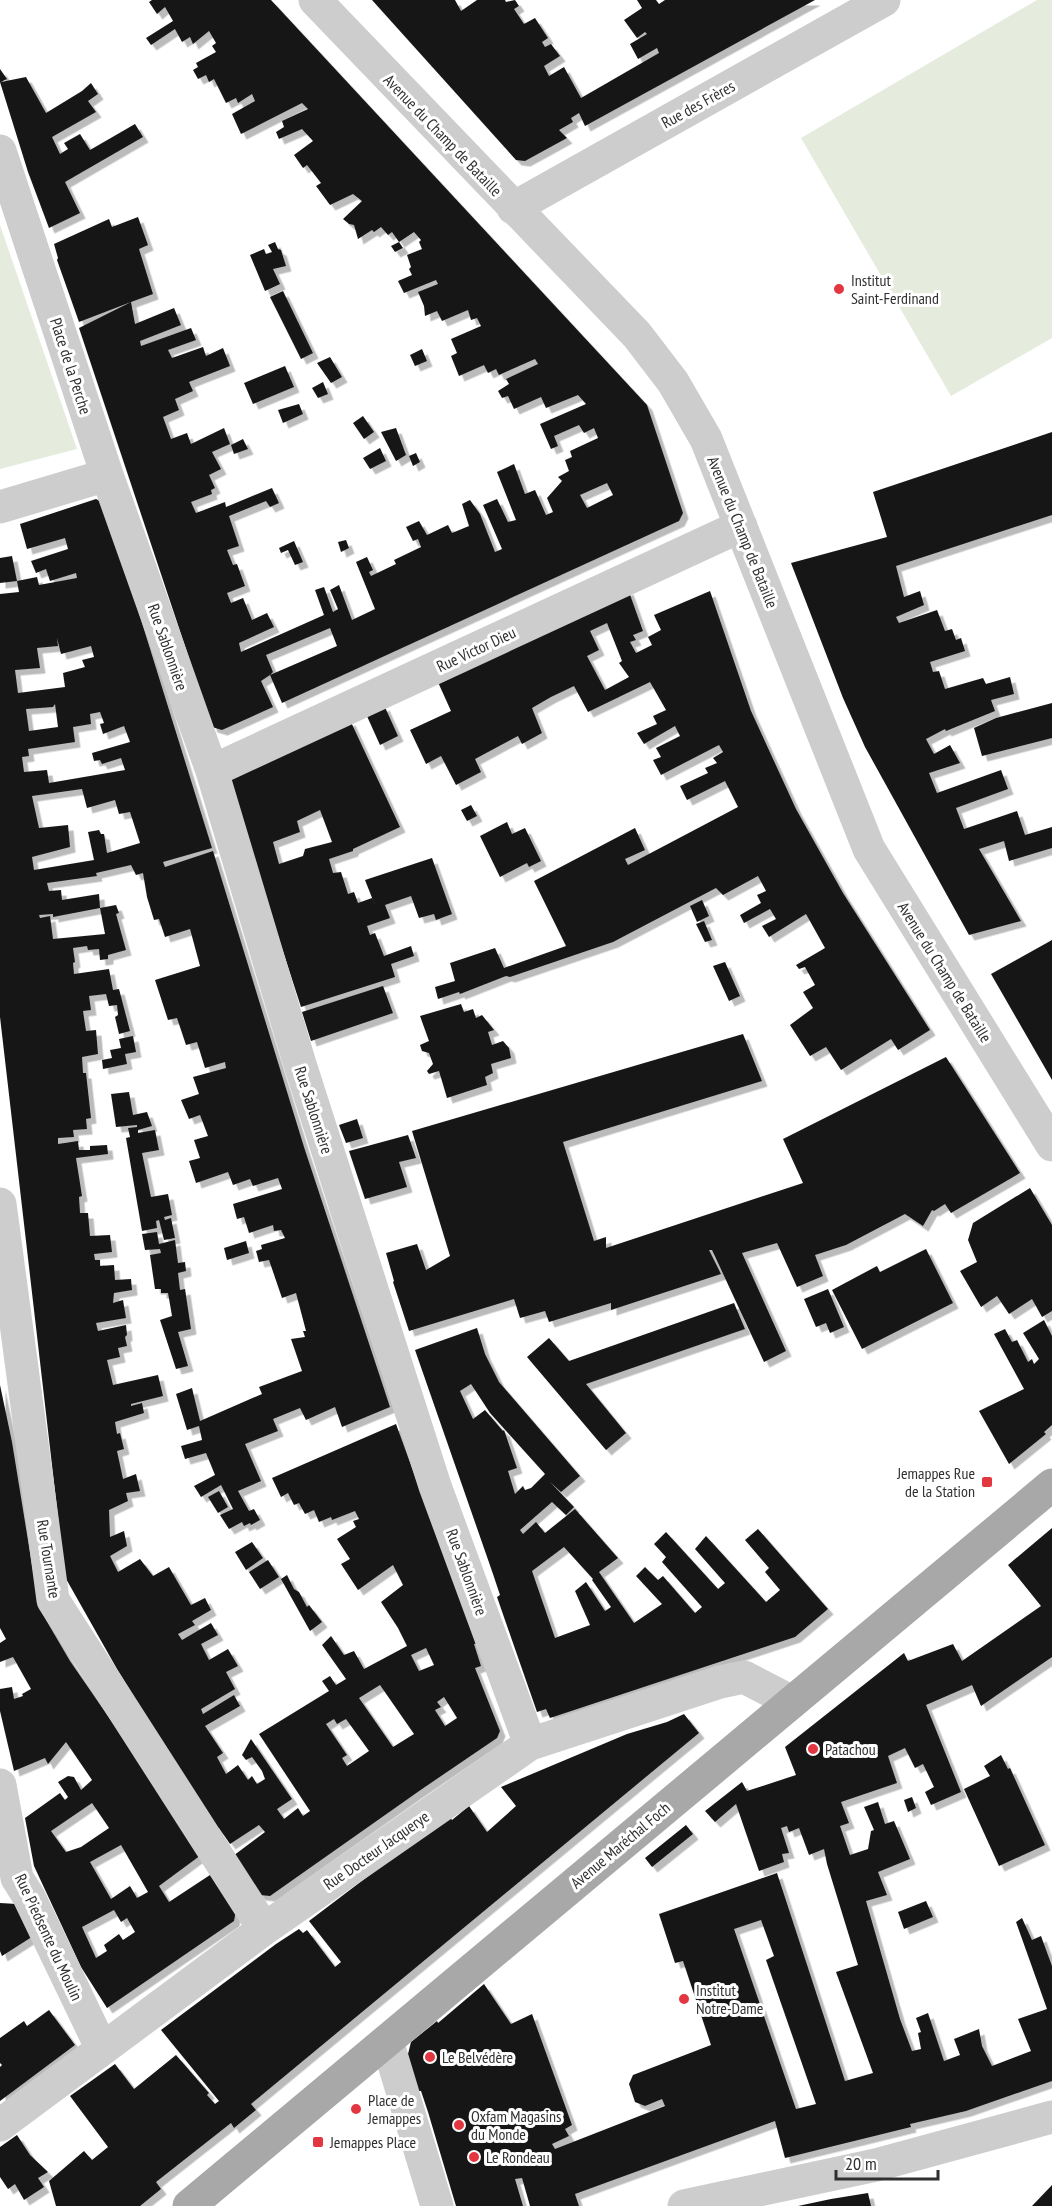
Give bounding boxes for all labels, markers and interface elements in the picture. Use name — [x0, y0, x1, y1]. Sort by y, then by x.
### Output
street label: Avenue du Champ de Bataille — [380, 70, 506, 200]
street label: Rue des Frères — [658, 76, 738, 132]
place label: Institut Saint-Ferdinand — [851, 270, 939, 308]
marker: Institut Saint-Ferdinand — [832, 282, 846, 296]
street label: Place de la Perche — [46, 315, 96, 417]
street label: Avenue du Champ de Bataille — [703, 453, 783, 611]
street label: Rue Sablonnière — [144, 601, 192, 693]
street label: Rue Victor Dieu — [433, 622, 519, 676]
street label: Avenue du Champ de Bataille — [894, 898, 996, 1046]
street label: Rue Sablonnière — [290, 1064, 338, 1156]
place label: Jemappes Rue de la Station — [896, 1463, 975, 1501]
marker: Jemappes Rue de la Station — [980, 1475, 994, 1489]
street label: Rue Tournante — [33, 1518, 65, 1600]
street label: Rue Sablonnière — [442, 1526, 492, 1618]
place label: Patachou — [825, 1739, 876, 1759]
marker: Patachou — [806, 1742, 820, 1756]
street label: Avenue Maréchal Foch — [566, 1798, 674, 1892]
street label: Rue Docteur Jacquerye — [319, 1806, 433, 1894]
street label: Rue Piedsente du Moulin — [11, 1870, 87, 2004]
place label: Institut Notre-Dame — [696, 1980, 763, 2018]
marker: Institut Notre-Dame — [677, 1992, 691, 2006]
place label: Le Belvédère — [442, 2047, 513, 2067]
marker: Le Belvédère — [423, 2050, 437, 2064]
place label: Place de Jemappes — [367, 2090, 421, 2128]
marker: Place de Jemappes — [349, 2102, 363, 2116]
place label: Oxfam Magasins du Monde — [471, 2106, 562, 2144]
marker: Oxfam Magasins du Monde — [452, 2118, 466, 2132]
place label: Jemappes Place — [329, 2132, 416, 2152]
marker: Jemappes Place — [311, 2135, 325, 2149]
scale bar — [836, 2143, 938, 2181]
place label: Le Rondeau — [486, 2147, 550, 2167]
marker: Le Rondeau — [467, 2150, 481, 2164]
text: 20 m — [845, 2152, 877, 2175]

